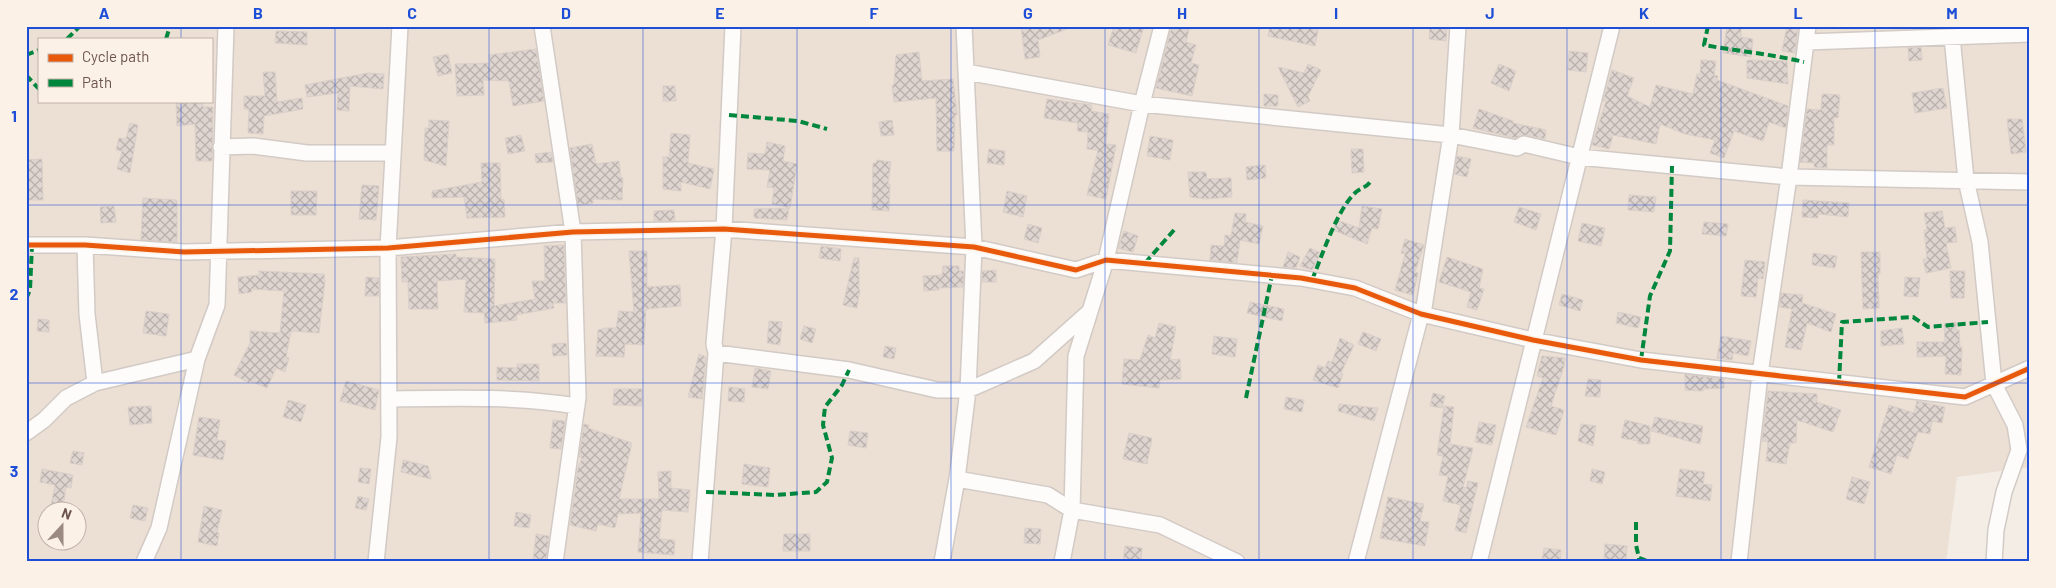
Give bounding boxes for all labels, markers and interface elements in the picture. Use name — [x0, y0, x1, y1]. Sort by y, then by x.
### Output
text: A — [99, 3, 110, 22]
text: B — [253, 3, 263, 22]
text: C — [407, 3, 417, 22]
text: D — [561, 3, 571, 22]
text: E — [715, 3, 725, 22]
text: F — [870, 3, 879, 22]
text: G — [1023, 3, 1033, 22]
text: H — [1177, 3, 1187, 22]
text: I — [1334, 3, 1338, 22]
text: J — [1485, 3, 1495, 22]
text: K — [1639, 3, 1649, 22]
text: L — [1793, 3, 1803, 22]
text: M — [1946, 3, 1958, 22]
legend — [38, 38, 212, 102]
text: Cycle path — [82, 47, 149, 65]
text: Path — [82, 73, 112, 91]
text: 1 — [11, 106, 17, 125]
text: 2 — [10, 284, 19, 303]
text: 3 — [10, 461, 18, 480]
north arrow — [38, 500, 88, 550]
text: N — [59, 504, 74, 523]

